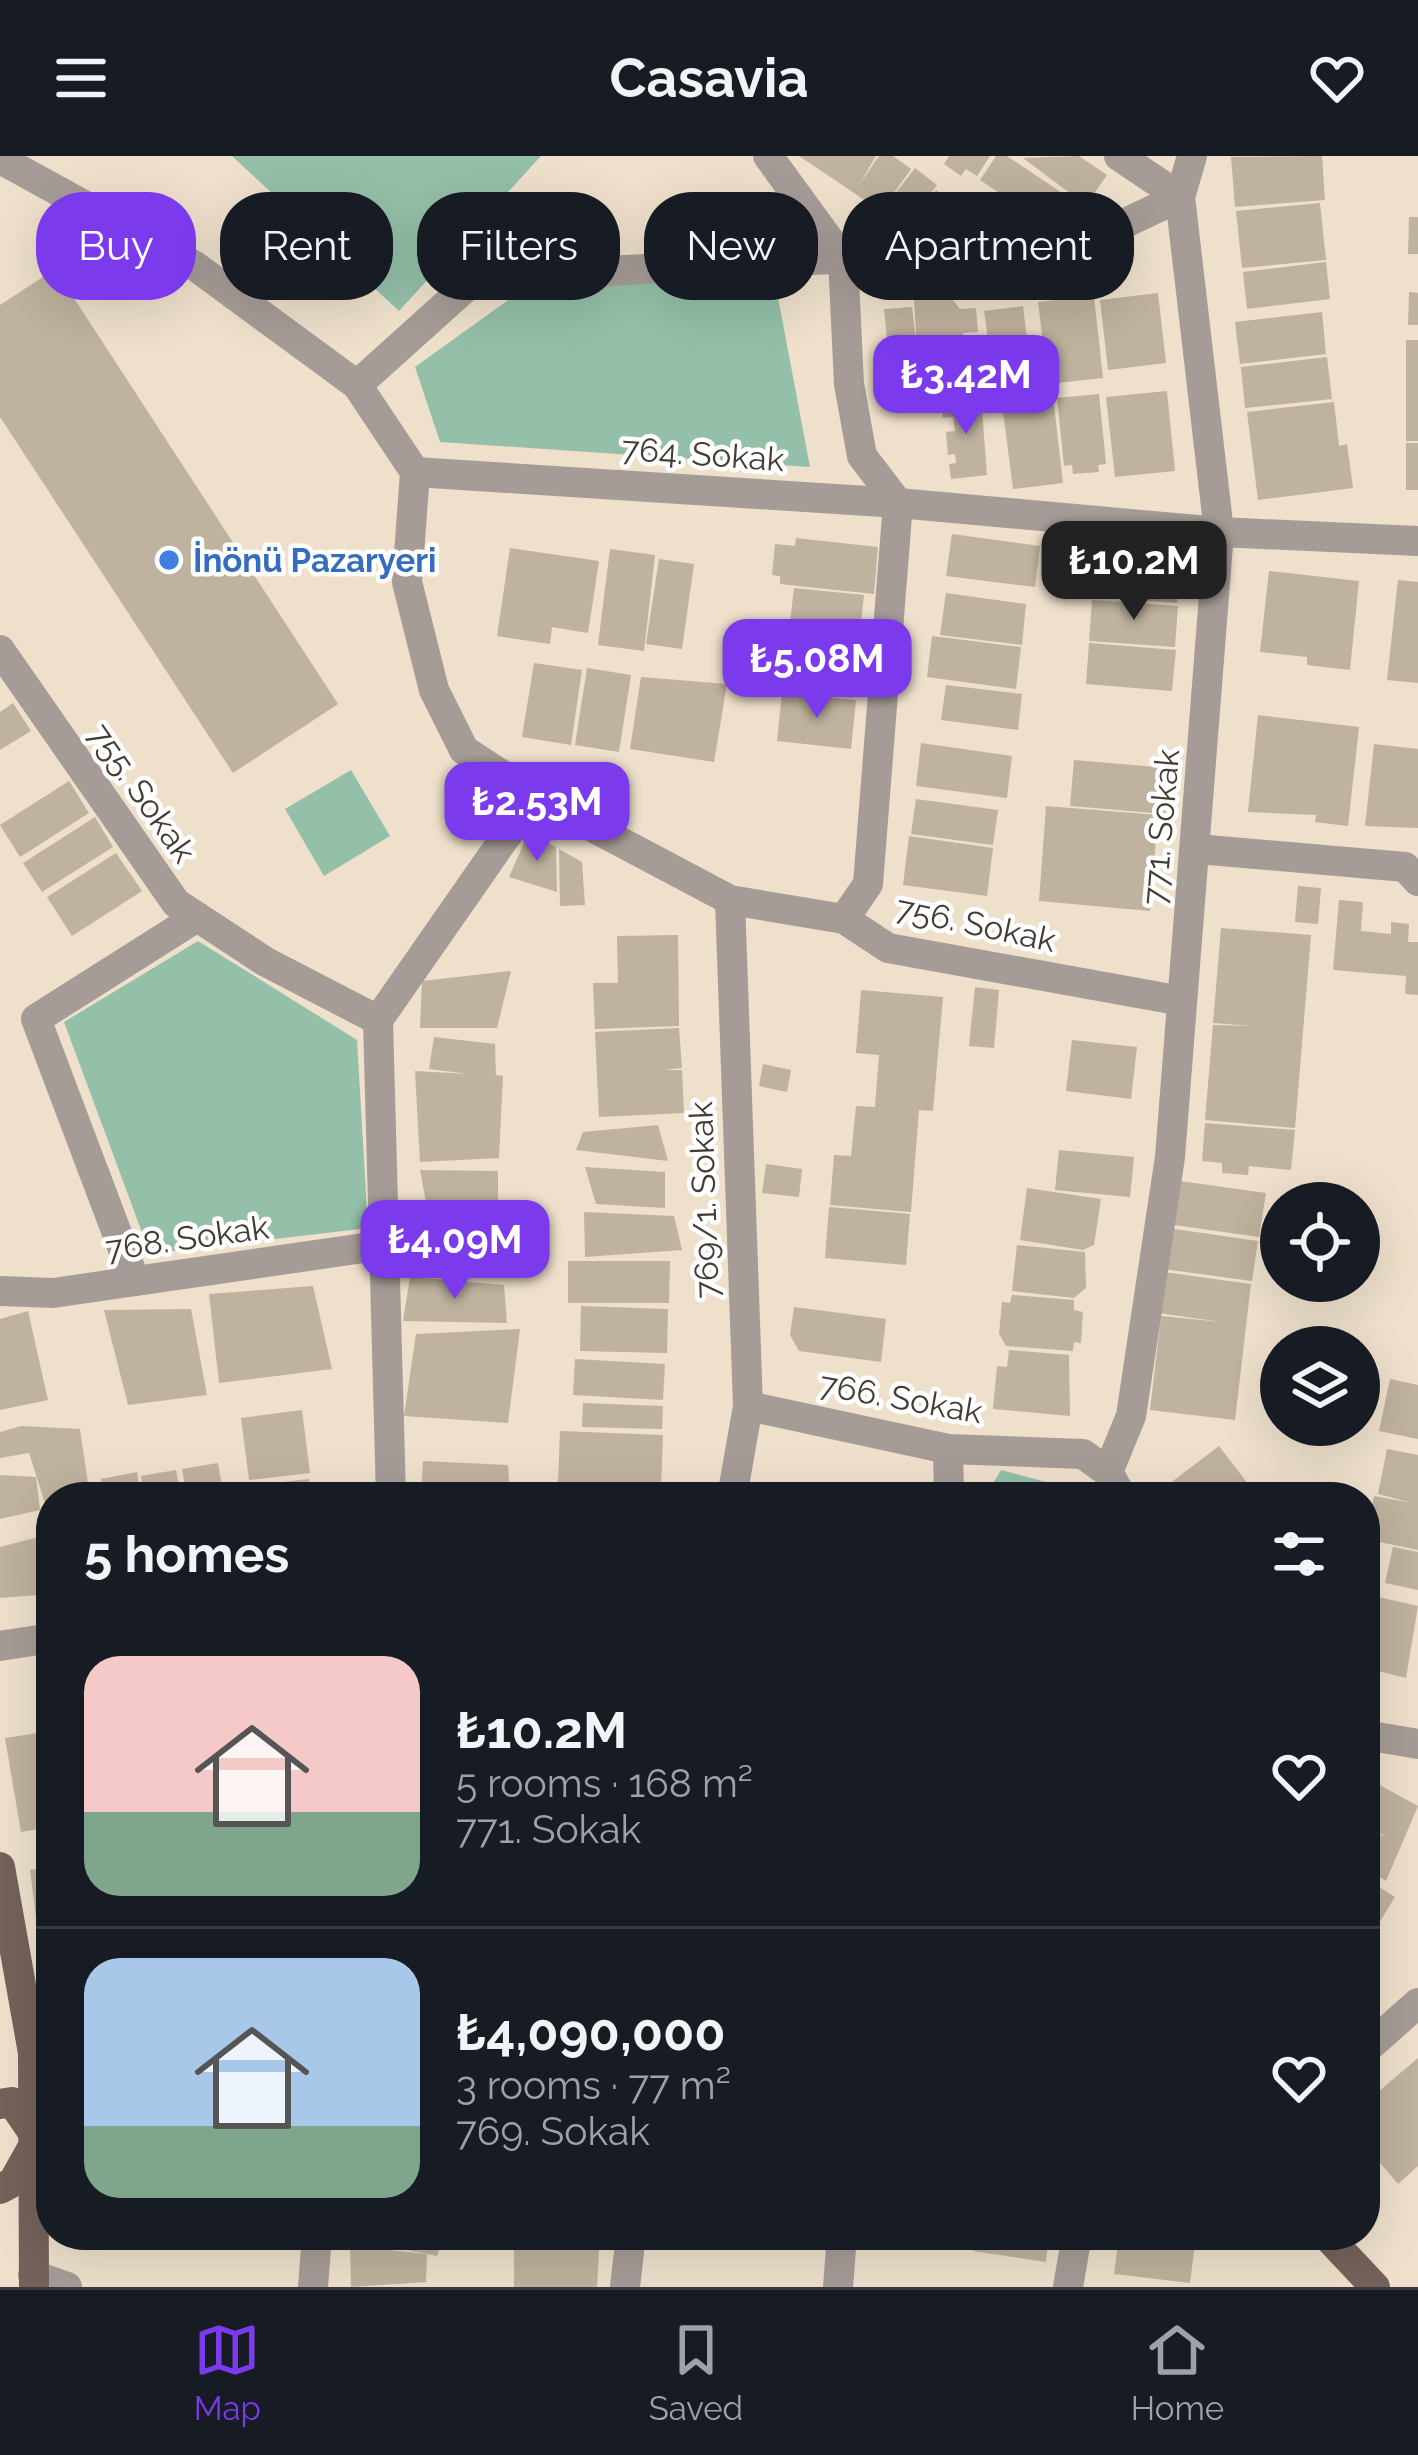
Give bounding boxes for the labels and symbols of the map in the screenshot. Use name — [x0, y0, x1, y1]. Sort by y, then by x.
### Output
pin: ₺3.42M — [868, 335, 1064, 437]
street label: 764. Sokak — [620, 429, 786, 479]
pin: ₺10.2M — [1036, 521, 1232, 623]
place label: İnönü Pazaryeri — [193, 541, 436, 580]
marker: İnönü Pazaryeri — [156, 547, 182, 573]
pin: ₺5.08M — [719, 619, 915, 721]
street label: 755. Sokak — [80, 716, 204, 870]
street label: 771. Sokak — [1135, 747, 1187, 907]
pin: ₺2.53M — [439, 762, 635, 864]
street label: 756. Sokak — [893, 888, 1060, 960]
street label: 769/1. Sokak — [681, 1100, 727, 1299]
pin: ₺4.09M — [357, 1200, 553, 1302]
street label: 768. Sokak — [103, 1207, 272, 1269]
street label: 766. Sokak — [817, 1364, 986, 1432]

